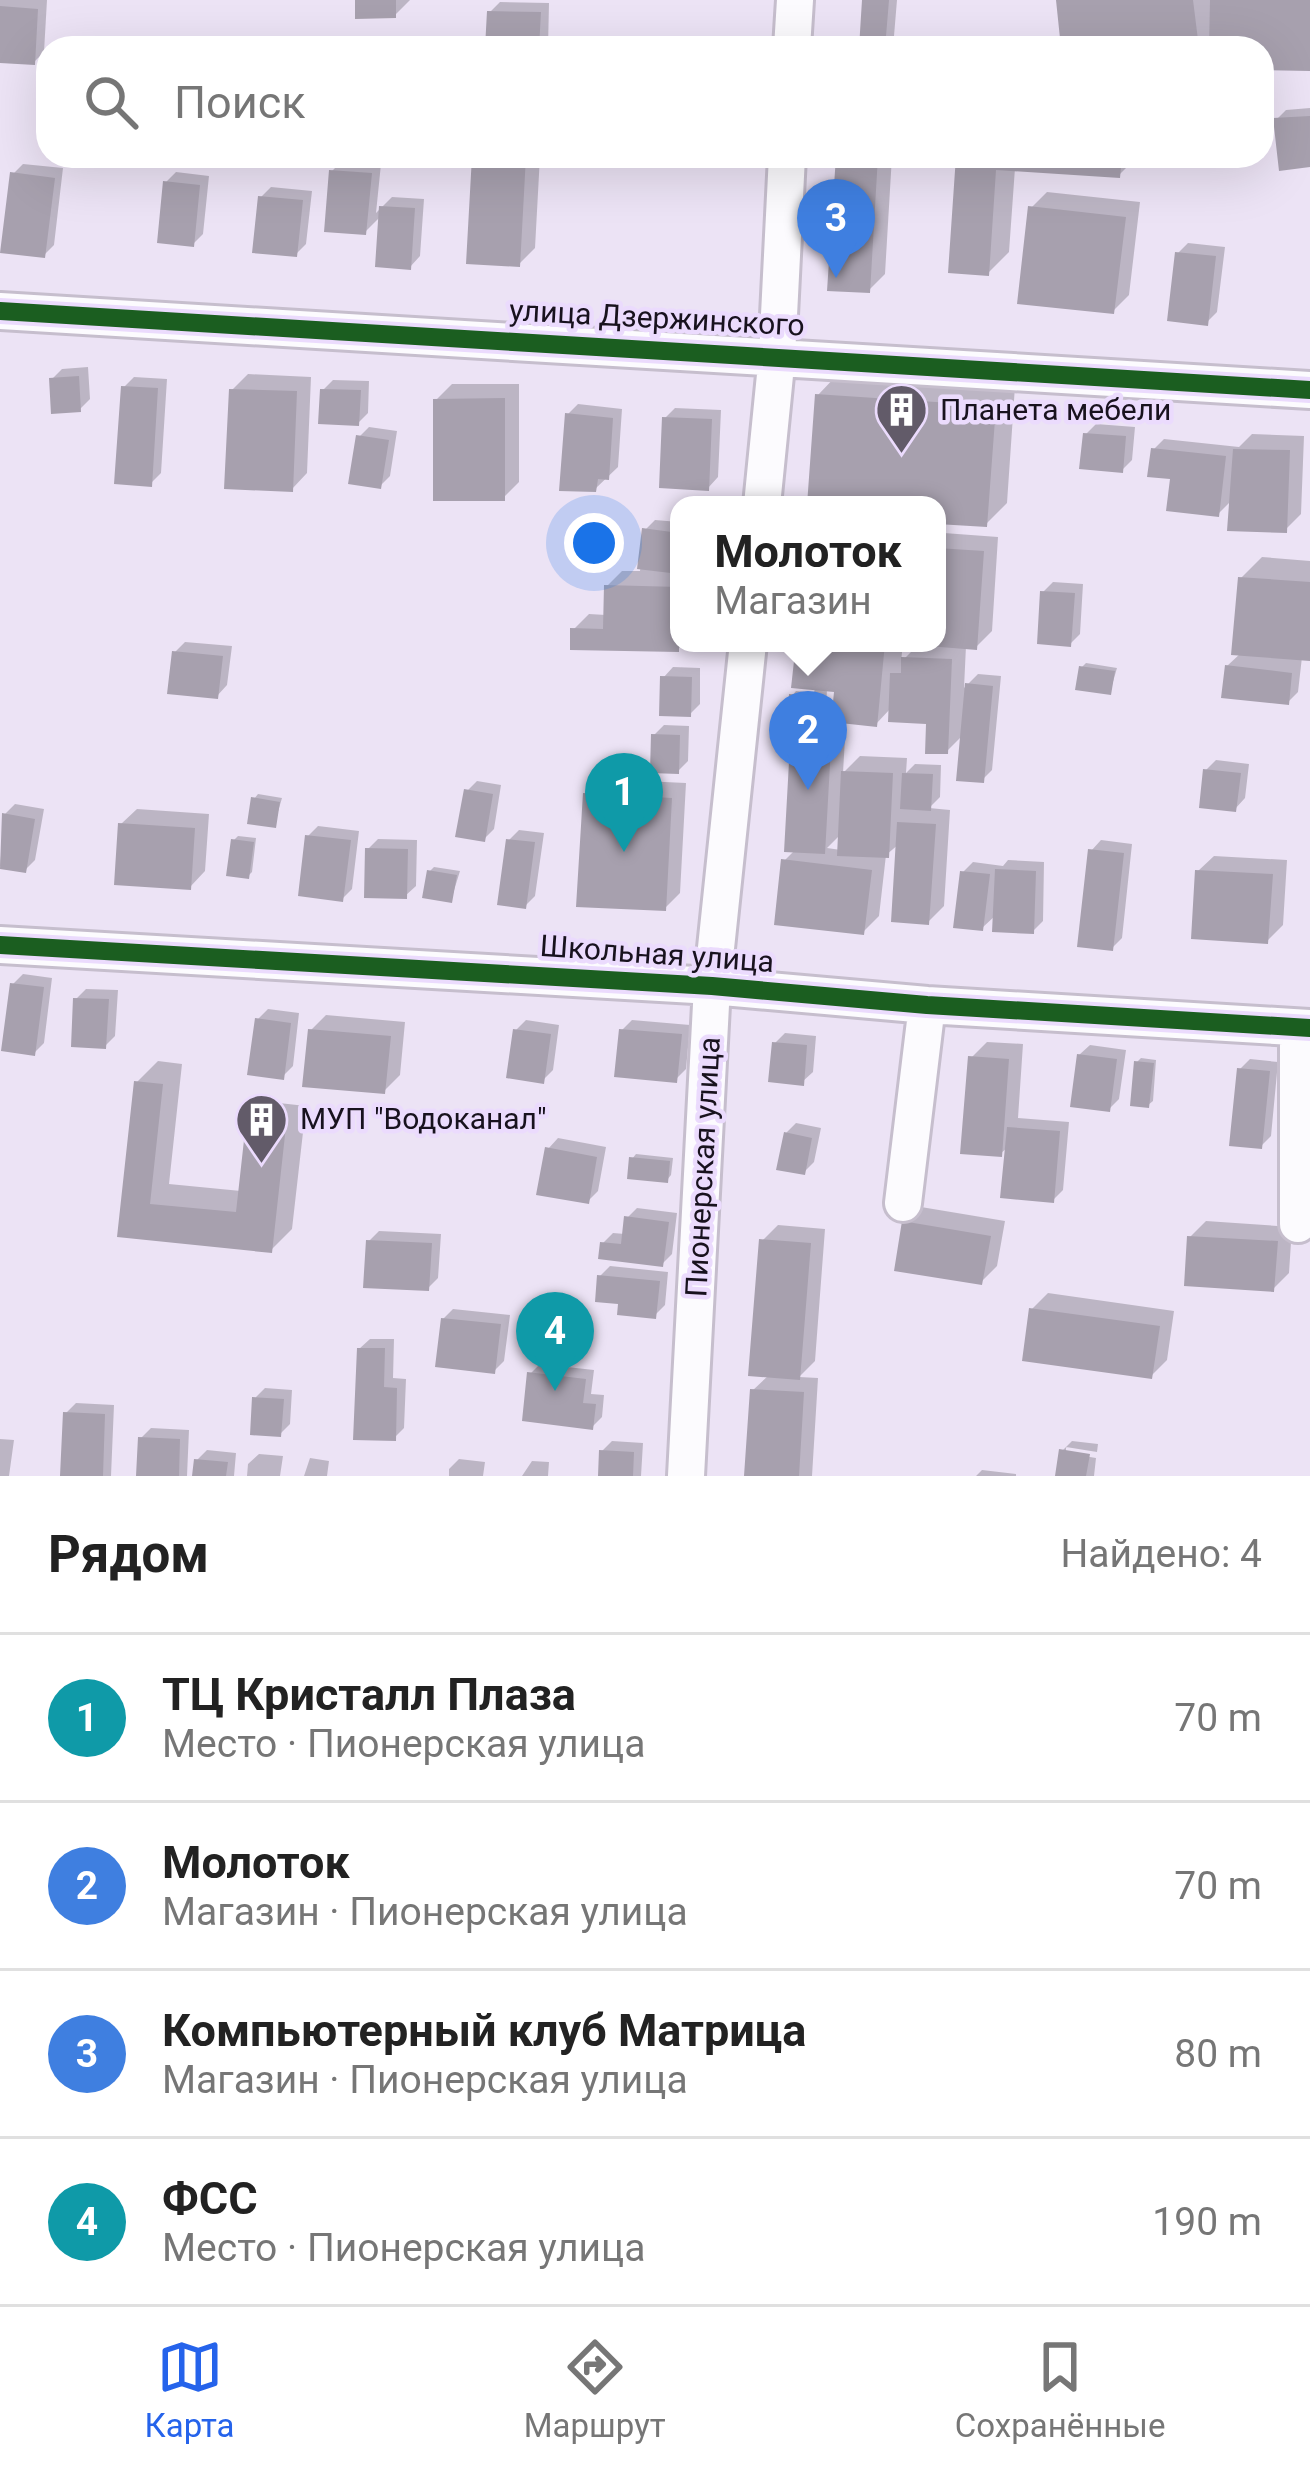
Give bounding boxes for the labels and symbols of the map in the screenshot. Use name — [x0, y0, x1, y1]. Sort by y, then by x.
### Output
pin: 3 — [797, 179, 875, 278]
street label: улица Дзержинского — [508, 292, 806, 343]
building icon: Планета мебели — [873, 382, 929, 456]
place label: Планета мебели — [940, 392, 1171, 427]
your location — [564, 513, 624, 573]
pin: 2 — [769, 691, 847, 790]
pin: 1 — [585, 753, 663, 852]
street label: Школьная улица — [539, 928, 775, 979]
street label: Пионерская улица — [678, 1036, 727, 1298]
building icon: МУП "Водоканал" — [233, 1091, 289, 1165]
place label: МУП "Водоканал" — [300, 1101, 547, 1136]
pin: 4 — [516, 1292, 594, 1391]

